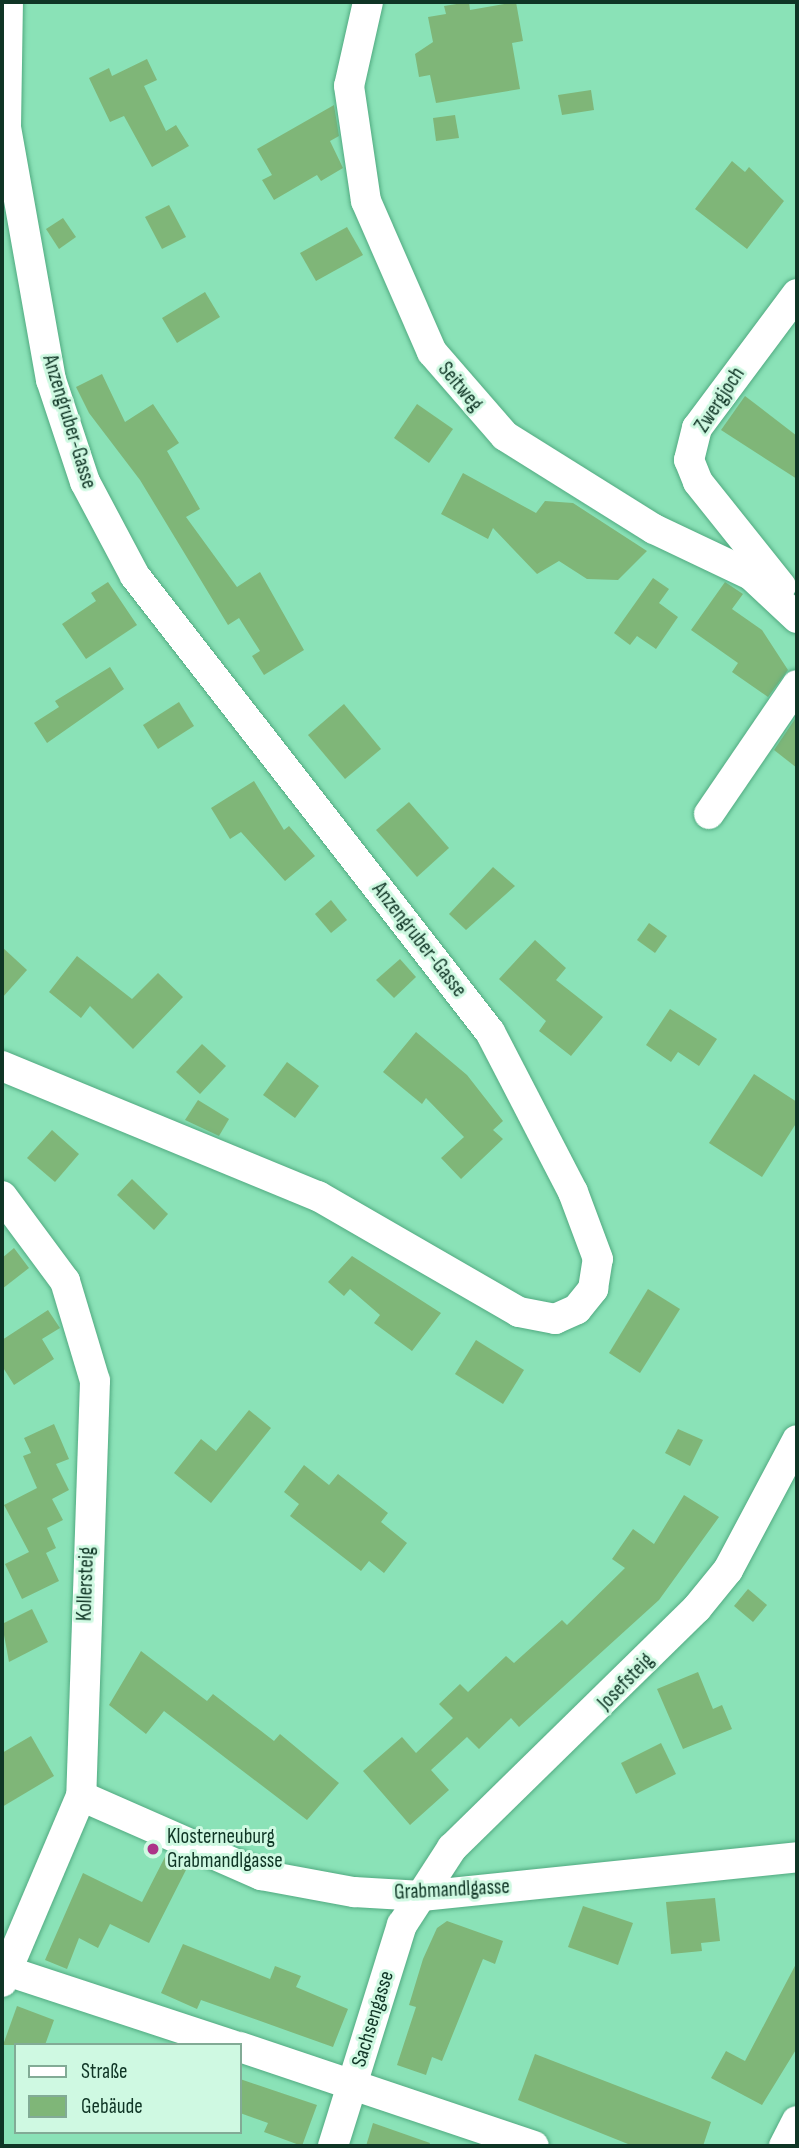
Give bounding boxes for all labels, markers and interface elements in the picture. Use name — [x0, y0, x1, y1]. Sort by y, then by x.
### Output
street label: Anzengruber-Gasse — [37, 352, 101, 492]
street label: Seitweg — [432, 357, 488, 417]
street label: Zwergjoch — [690, 363, 750, 437]
street label: Anzengruber-Gasse — [366, 878, 472, 1002]
street label: Kollersteig — [72, 1546, 100, 1622]
street label: Josefsteig — [593, 1648, 659, 1716]
place label: Klosterneuburg Grabmandlgasse — [167, 1824, 283, 1874]
marker: Klosterneuburg Grabmandlgasse — [145, 1841, 161, 1857]
street label: Grabmandlgasse — [394, 1874, 510, 1906]
street label: Sachsengasse — [346, 1968, 400, 2070]
legend — [14, 2043, 242, 2134]
text: Straße — [81, 2059, 127, 2084]
text: Gebäude — [81, 2094, 143, 2119]

